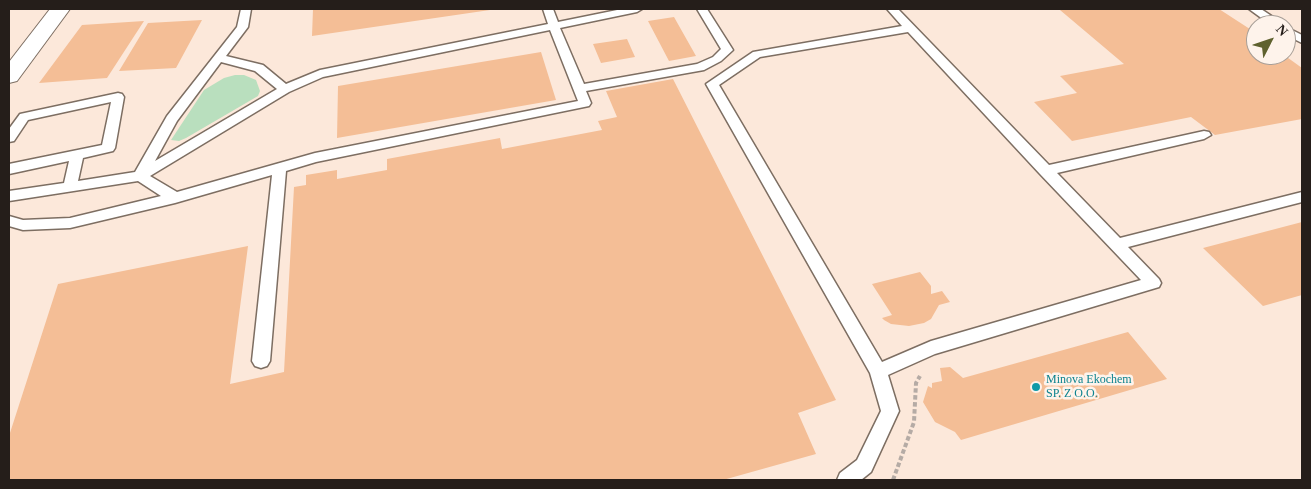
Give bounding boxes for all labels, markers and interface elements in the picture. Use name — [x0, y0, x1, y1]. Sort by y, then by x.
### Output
north arrow — [1246, 15, 1296, 65]
text: N — [1273, 22, 1291, 39]
place label: Minova Ekochem SP. Z O.O. — [1046, 373, 1132, 401]
marker: Minova Ekochem SP. Z O.O. — [1030, 381, 1042, 393]

